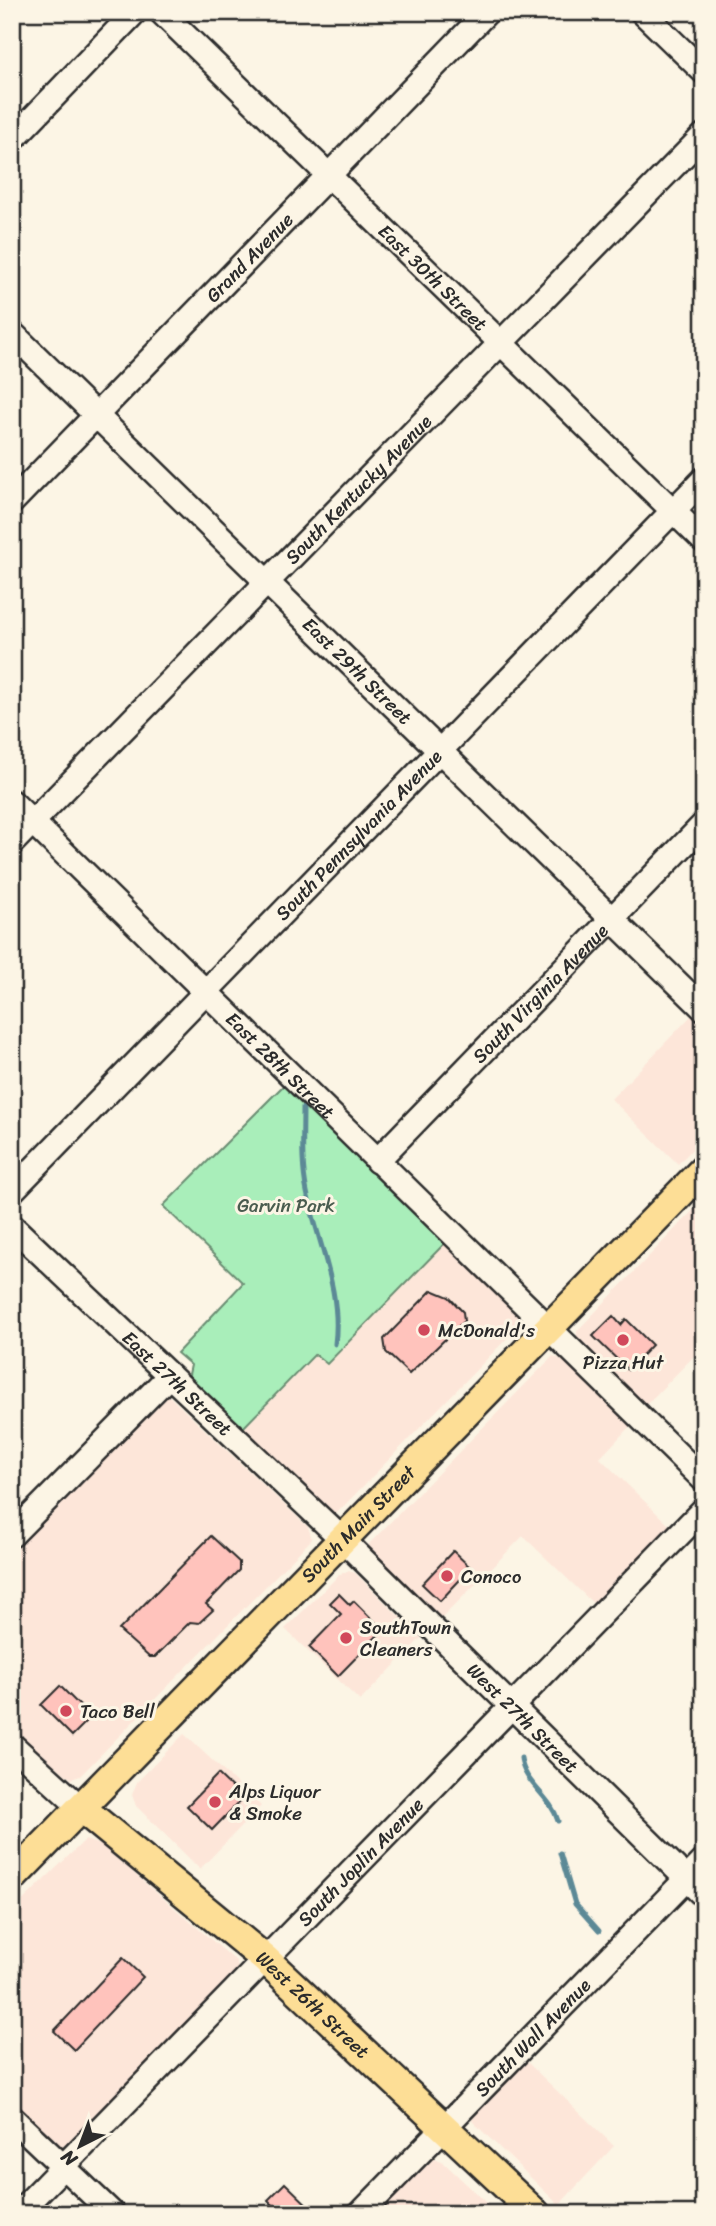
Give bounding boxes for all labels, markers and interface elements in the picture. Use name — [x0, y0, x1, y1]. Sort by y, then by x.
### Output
street label: Grand Avenue — [198, 204, 302, 311]
street label: East 30th Street — [370, 216, 496, 339]
street label: South Kentucky Avenue — [277, 406, 440, 572]
street label: East 29th Street — [294, 609, 420, 733]
street label: South Pennsylvania Avenue — [267, 741, 450, 929]
street label: South Virginia Avenue — [464, 916, 617, 1071]
street label: East 28th Street — [218, 1004, 343, 1127]
park label: Garvin Park — [237, 1189, 335, 1222]
place label: McDonald's — [438, 1314, 535, 1347]
street label: East 27th Street — [114, 1322, 240, 1444]
marker: McDonald's — [416, 1322, 432, 1338]
marker: Pizza Hut — [615, 1332, 631, 1348]
place label: Pizza Hut — [583, 1346, 665, 1379]
street label: South Main Street — [292, 1456, 425, 1591]
place label: Conoco — [461, 1560, 521, 1593]
marker: Conoco — [439, 1568, 455, 1584]
place label: SouthTown Cleaners — [360, 1611, 451, 1666]
marker: SouthTown Cleaners — [338, 1630, 354, 1646]
street label: West 27th Street — [459, 1655, 586, 1781]
place label: Taco Bell — [80, 1695, 155, 1728]
marker: Taco Bell — [58, 1703, 74, 1719]
place label: Alps Liquor & Smoke — [228, 1775, 322, 1830]
street label: South Joplin Avenue — [289, 1789, 432, 1935]
marker: Alps Liquor & Smoke — [207, 1794, 223, 1810]
street label: West 26th Street — [248, 1942, 377, 2067]
street label: South Wall Avenue — [466, 1970, 599, 2105]
north arrow — [46, 2110, 116, 2180]
text: N — [52, 2141, 86, 2176]

